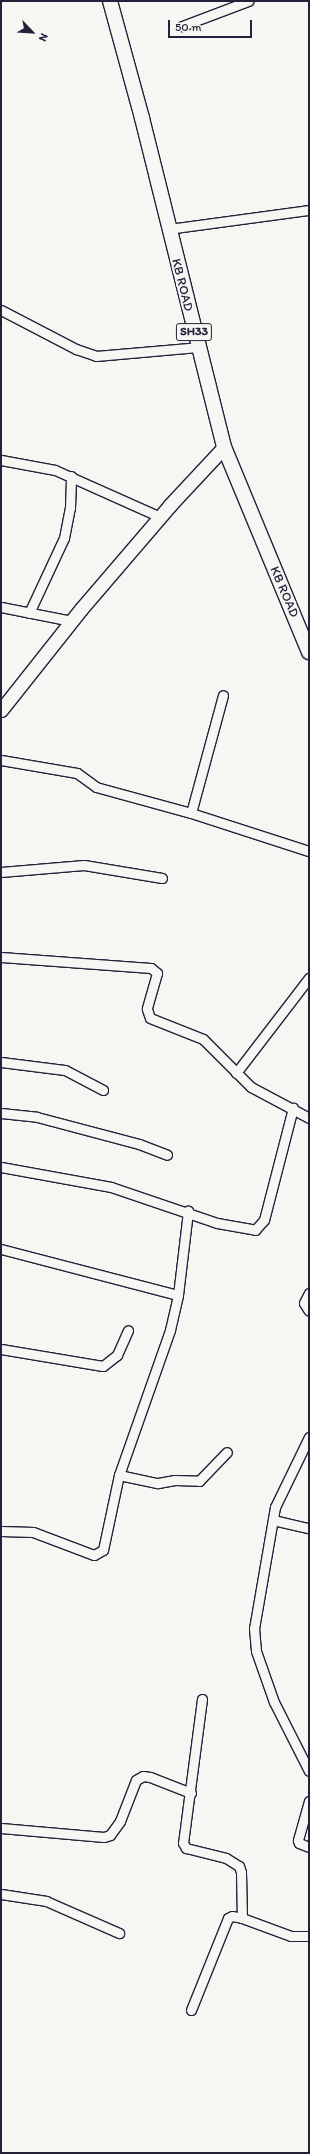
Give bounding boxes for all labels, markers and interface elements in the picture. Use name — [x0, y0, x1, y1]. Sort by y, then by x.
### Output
north arrow — [12, 12, 52, 52]
scale bar — [170, 12, 254, 38]
text: 50 m — [175, 20, 201, 34]
text: N — [36, 31, 51, 43]
street label: KB ROAD — [168, 257, 196, 313]
road number: SH33 — [175, 322, 213, 342]
street label: KB ROAD — [266, 564, 302, 620]

